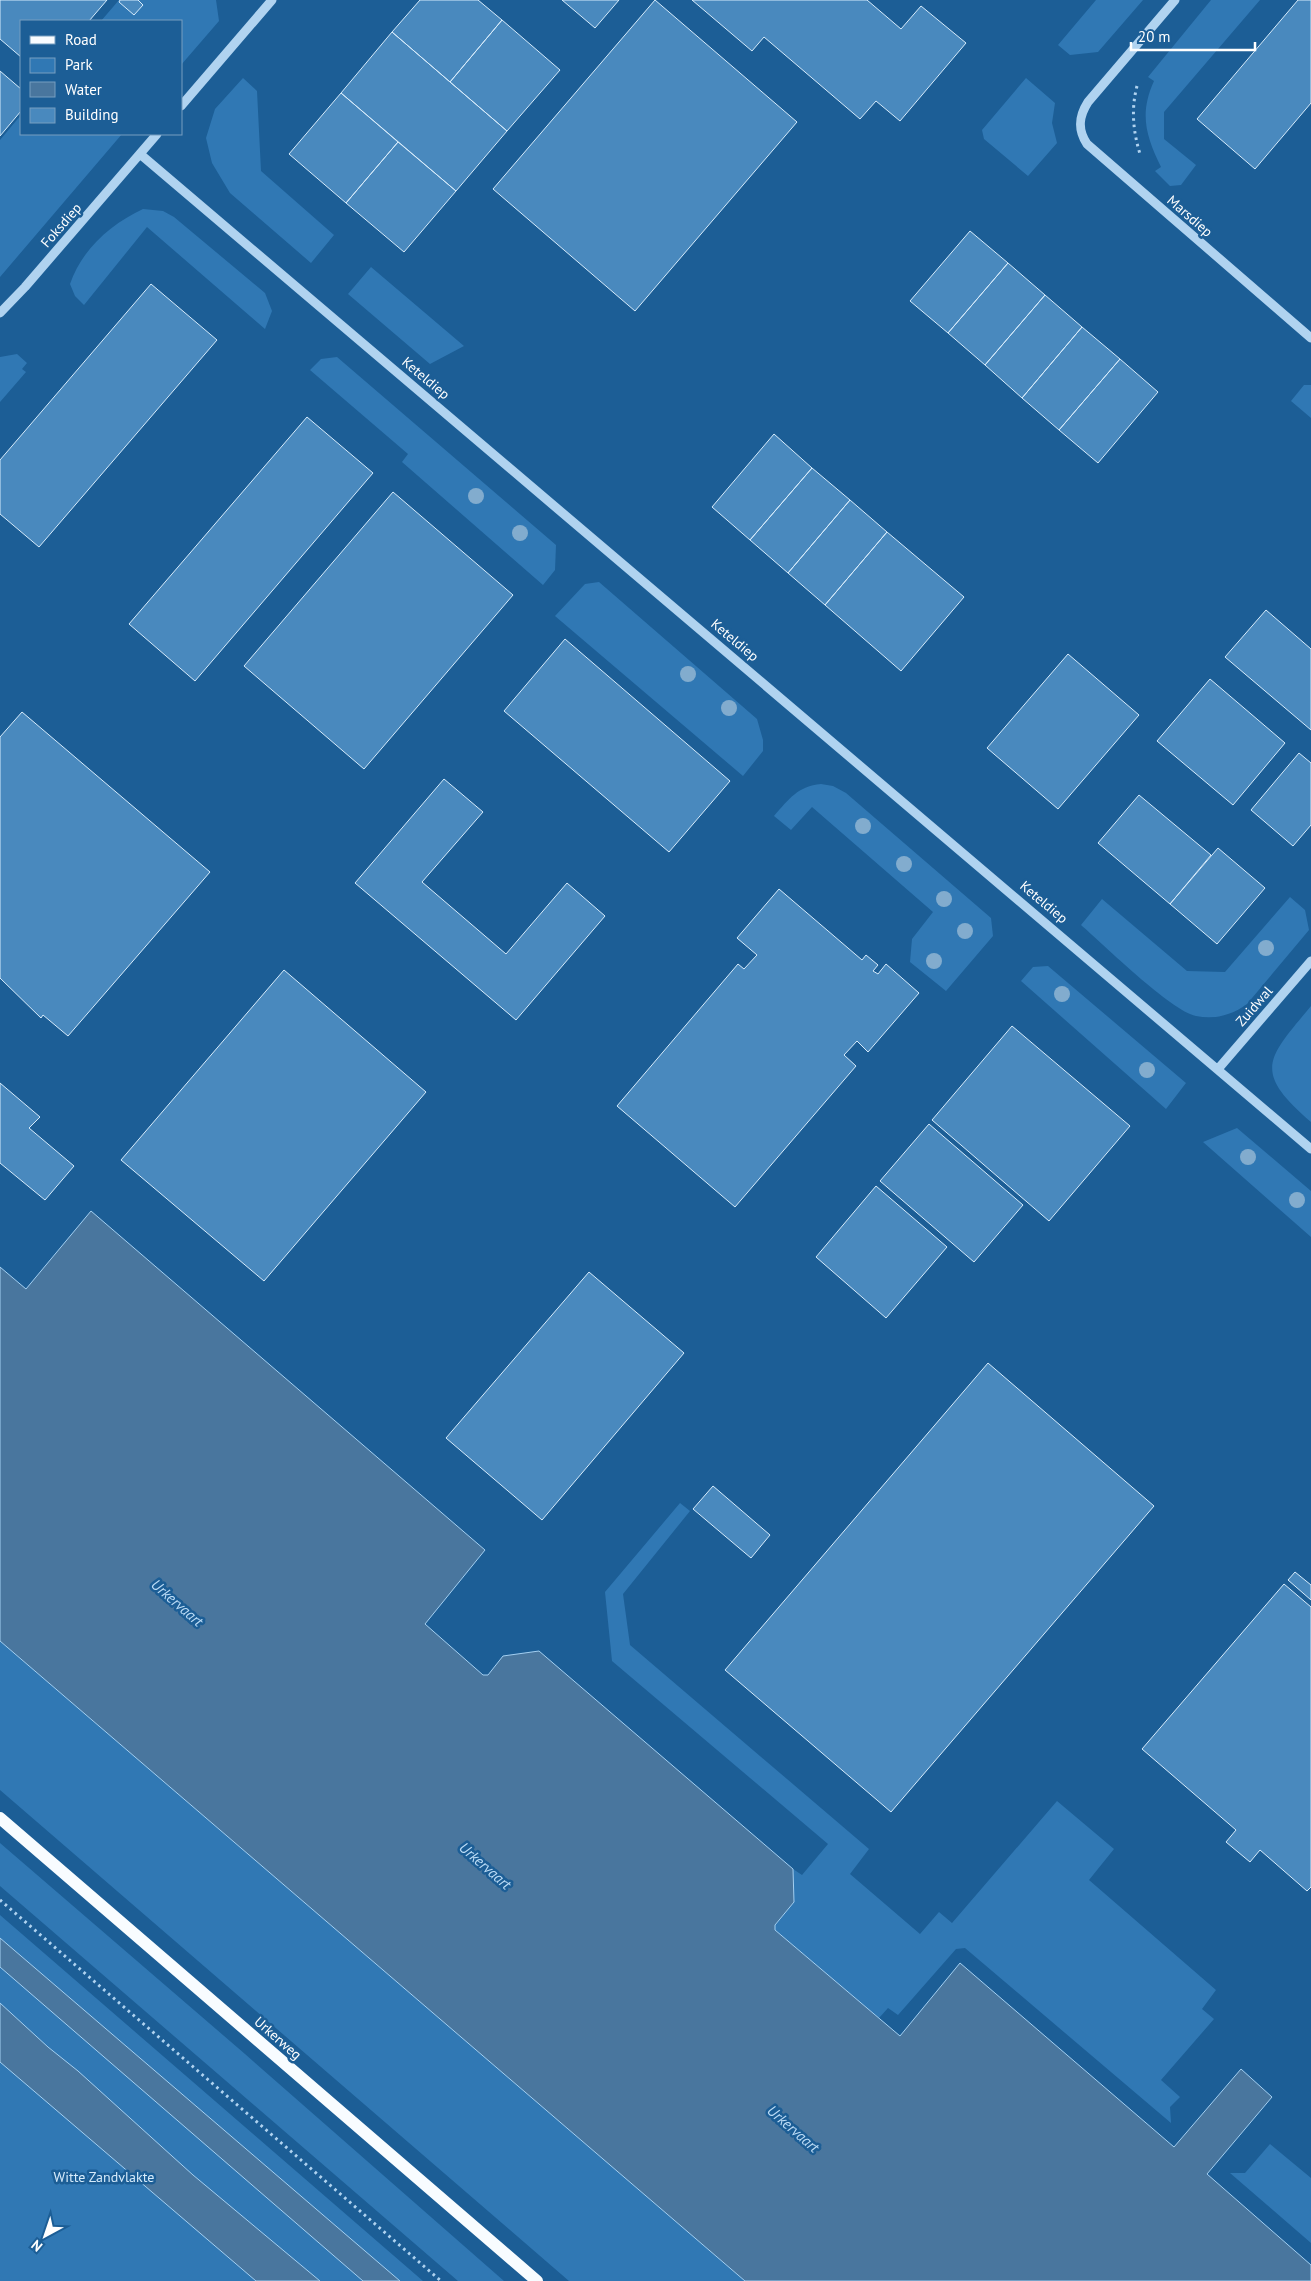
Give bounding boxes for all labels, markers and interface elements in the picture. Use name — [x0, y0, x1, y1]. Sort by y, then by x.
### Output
legend — [20, 20, 182, 135]
scale bar — [1131, 20, 1255, 52]
text: 20 m — [1138, 27, 1171, 46]
text: Road — [65, 30, 97, 49]
text: Park — [65, 55, 93, 74]
text: Water — [65, 80, 102, 99]
text: Building — [65, 105, 119, 124]
street label: Marsdiep — [1163, 191, 1217, 241]
street label: Foksdiep — [37, 199, 85, 251]
street label: Keteldiep — [398, 353, 454, 403]
street label: Keteldiep — [707, 615, 763, 665]
street label: Keteldiep — [1016, 877, 1072, 927]
street label: Zuidwal — [1232, 982, 1276, 1030]
water label: Urkervaart — [147, 1575, 208, 1631]
water label: Urkervaart — [455, 1838, 516, 1894]
street label: Urkerweg — [251, 2013, 305, 2063]
water label: Urkervaart — [763, 2101, 824, 2157]
park label: Witte Zandvlakte — [54, 2168, 154, 2186]
north arrow — [20, 2211, 70, 2261]
text: N — [27, 2236, 46, 2256]

